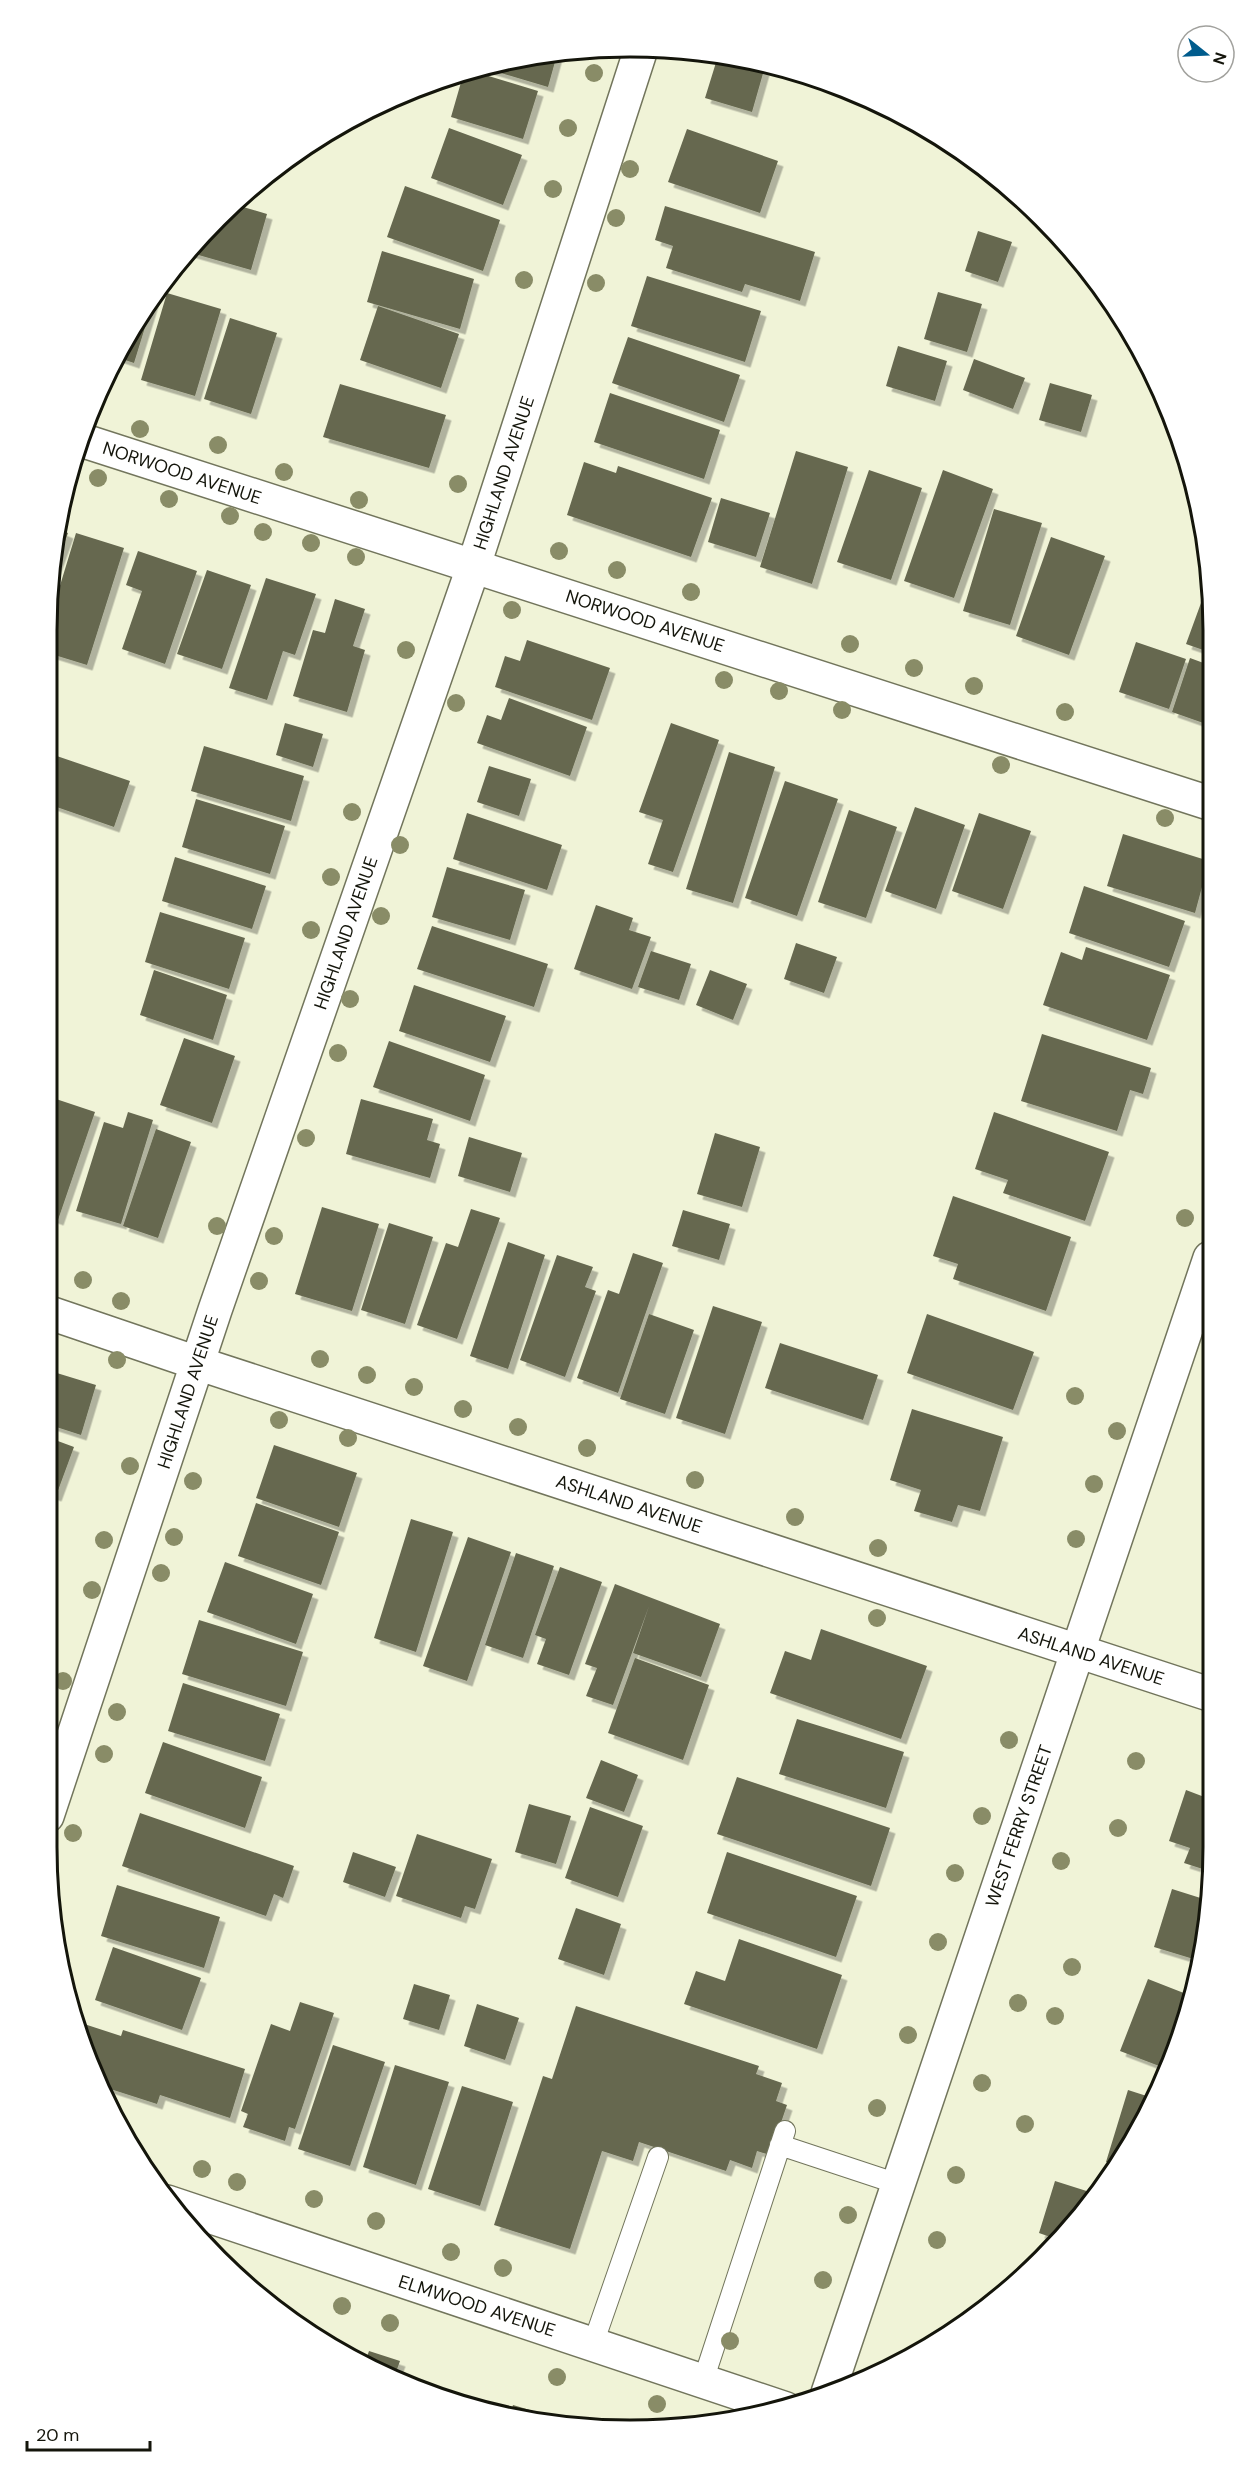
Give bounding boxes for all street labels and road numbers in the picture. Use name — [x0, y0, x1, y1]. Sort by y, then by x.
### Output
street label: HIGHLAND AVENUE — [468, 393, 540, 553]
street label: NORWOOD AVENUE — [100, 436, 264, 510]
street label: NORWOOD AVENUE — [563, 584, 727, 658]
street label: HIGHLAND AVENUE — [309, 853, 383, 1013]
street label: HIGHLAND AVENUE — [152, 1312, 224, 1472]
street label: ASHLAND AVENUE — [553, 1469, 705, 1539]
street label: ASHLAND AVENUE — [1015, 1621, 1167, 1691]
street label: WEST FERRY STREET — [980, 1742, 1058, 1910]
street label: ELMWOOD AVENUE — [395, 2269, 559, 2343]

